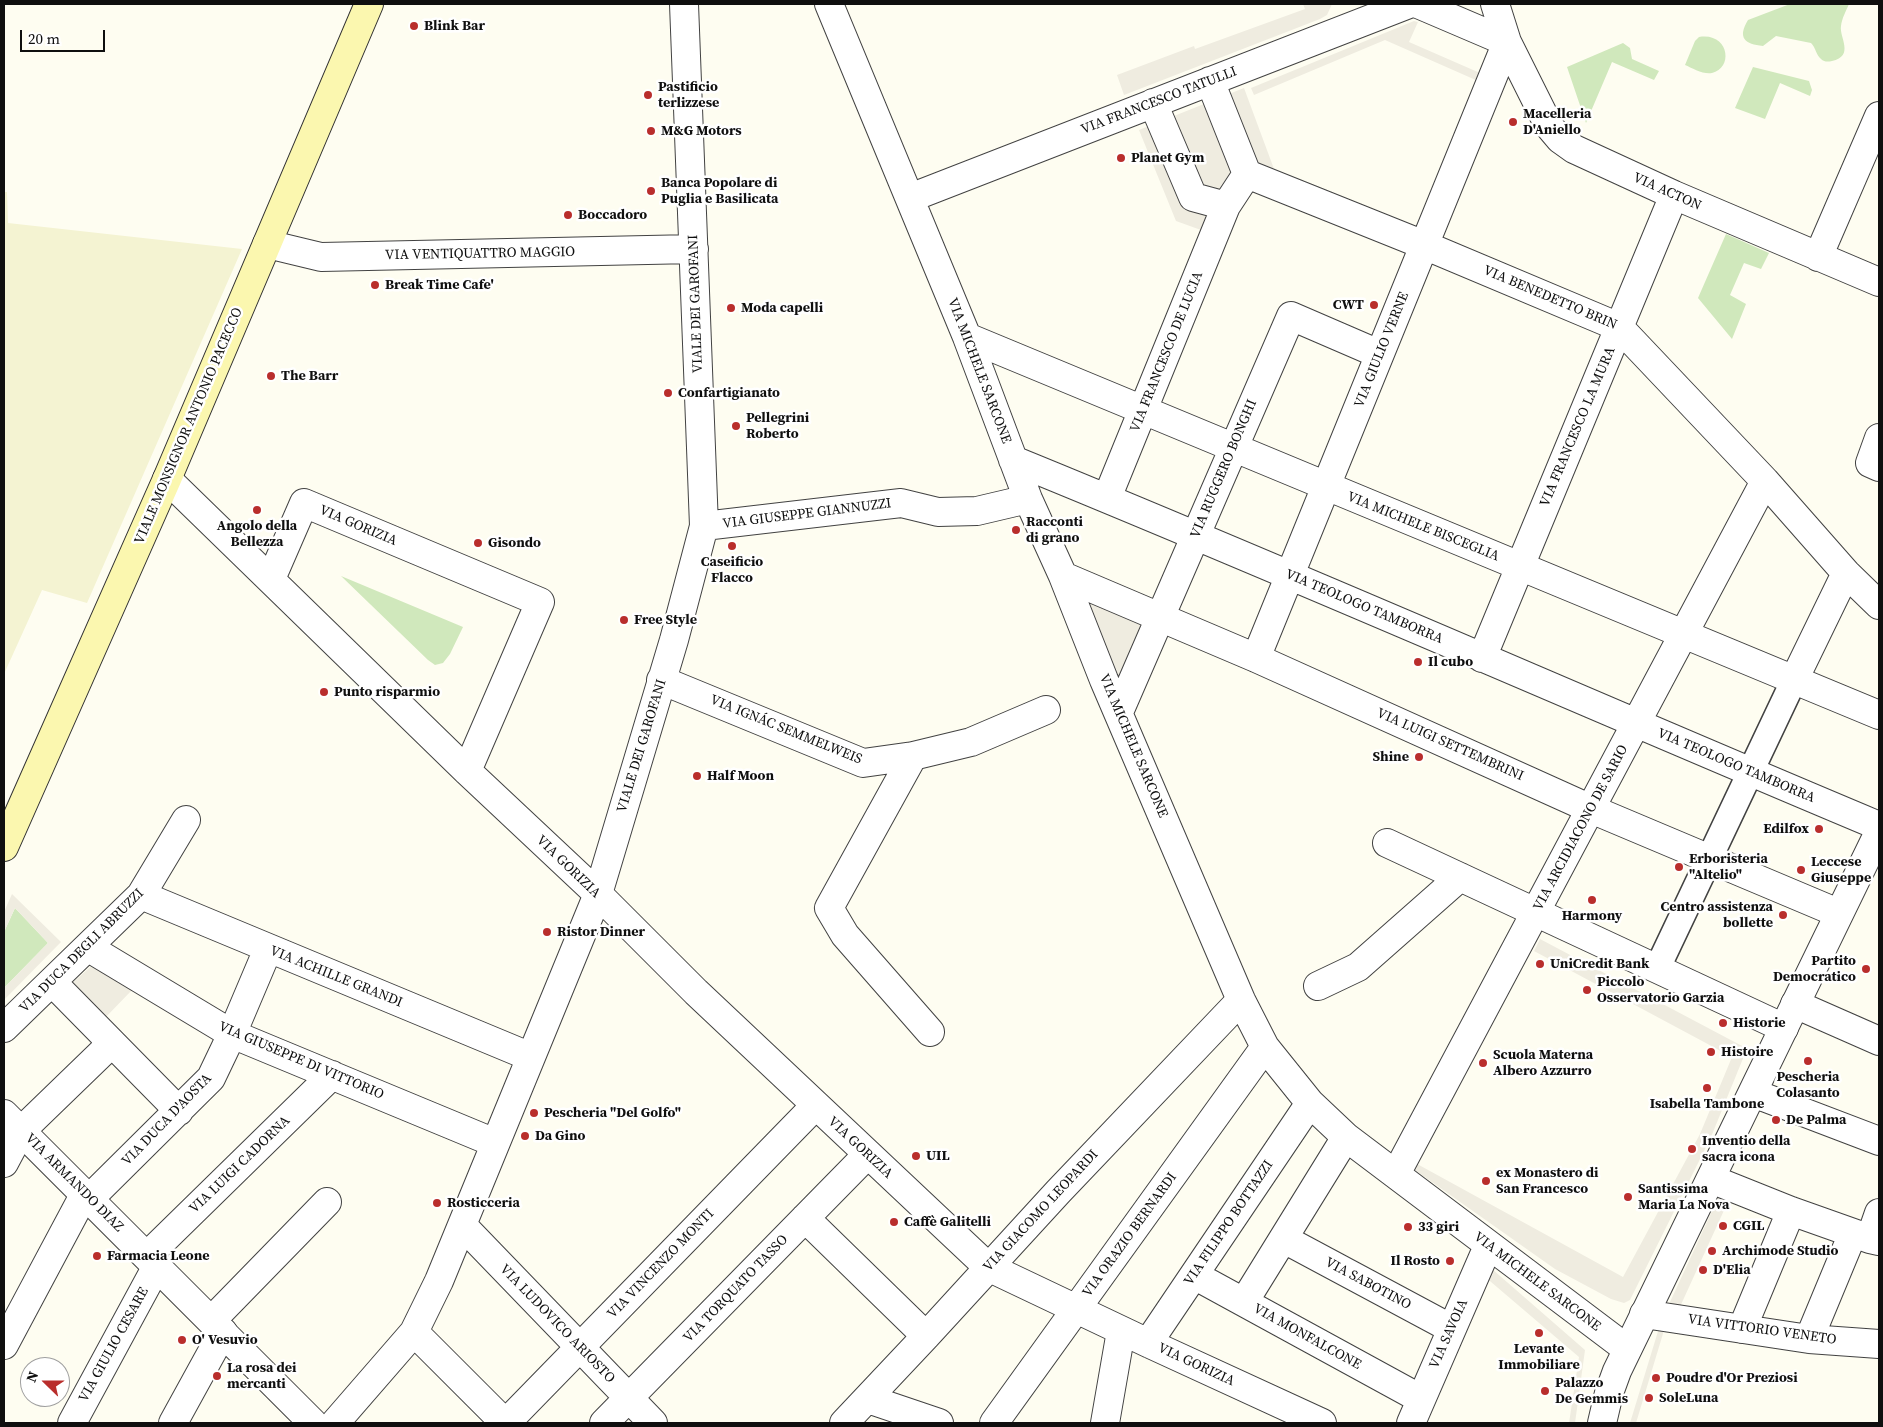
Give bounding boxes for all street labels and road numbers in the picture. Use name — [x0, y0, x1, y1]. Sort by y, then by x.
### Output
street label: VIA FRANCESCO TATULLI — [1079, 64, 1239, 138]
street label: VIA ACTON — [1630, 169, 1704, 215]
street label: VIALE DEI GAROFANI — [685, 234, 707, 374]
street label: VIA VENTIQUATTRO MAGGIO — [385, 244, 575, 264]
street label: VIA BENEDETTO BRIN — [1481, 262, 1619, 334]
street label: VIA FRANCESCO DE LUCIA — [1127, 269, 1207, 435]
street label: VIA GIULIO VERNE — [1351, 290, 1413, 410]
street label: VIA MICHELE SARCONE — [943, 296, 1015, 446]
street label: VIALE MONSIGNOR ANTONIO PACECCO — [131, 305, 247, 547]
street label: VIA FRANCESCO LA MURA — [1537, 345, 1619, 509]
street label: VIA RUGGERO BONGHI — [1187, 397, 1261, 541]
street label: VIA MICHELE BISCEGLIA — [1344, 489, 1502, 565]
street label: VIA GIUSEPPE GIANNUZZI — [722, 495, 892, 533]
street label: VIA GORIZIA — [317, 502, 399, 550]
street label: VIA TEOLOGO TAMBORRA — [1283, 566, 1445, 648]
street label: VIA MICHELE SARCONE — [1095, 672, 1171, 820]
street label: VIALE DEI GAROFANI — [614, 677, 670, 815]
street label: VIA IGNÁC SEMMELWEIS — [708, 692, 864, 768]
street label: VIA LUIGI SETTEMBRINI — [1374, 705, 1526, 785]
street label: VIA TEOLOGO TAMBORRA — [1655, 725, 1817, 807]
street label: VIA ARCIDIACONO DE SARIO — [1530, 742, 1632, 914]
street label: VIA GORIZIA — [532, 832, 604, 902]
street label: VIA DUCA DEGLI ABRUZZI — [16, 885, 148, 1017]
street label: VIA ACHILLE GRANDI — [267, 943, 405, 1011]
street label: VIA GIUSEPPE DI VITTORIO — [216, 1018, 386, 1104]
street label: VIA DUCA D'AOSTA — [119, 1070, 215, 1170]
street label: VIA LUIGI CADORNA — [186, 1113, 294, 1217]
street label: VIA GORIZIA — [824, 1114, 896, 1182]
street label: VIA ARMANDO DIAZ — [21, 1130, 127, 1236]
street label: VIA GIACOMO LEOPARDI — [980, 1146, 1102, 1276]
street label: VIA FILIPPO BOTTAZZI — [1181, 1157, 1277, 1289]
street label: VIA ORAZIO BERNARDI — [1079, 1169, 1181, 1301]
street label: VIA VINCENZO MONTI — [604, 1206, 718, 1322]
street label: VIA MICHELE SARCONE — [1470, 1229, 1604, 1335]
street label: VIA TORQUATO TASSO — [680, 1232, 792, 1346]
street label: VIA SABOTINO — [1322, 1254, 1414, 1314]
street label: VIA LUDOVICO ARIOSTO — [496, 1261, 618, 1387]
street label: VIA GIULIO CESARE — [75, 1285, 153, 1405]
street label: VIA SAVOIA — [1426, 1297, 1472, 1371]
street label: VIA MONFALCONE — [1250, 1300, 1364, 1374]
street label: VIA VITTORIO VENETO — [1687, 1311, 1837, 1349]
street label: VIA GORIZIA — [1155, 1340, 1237, 1390]

